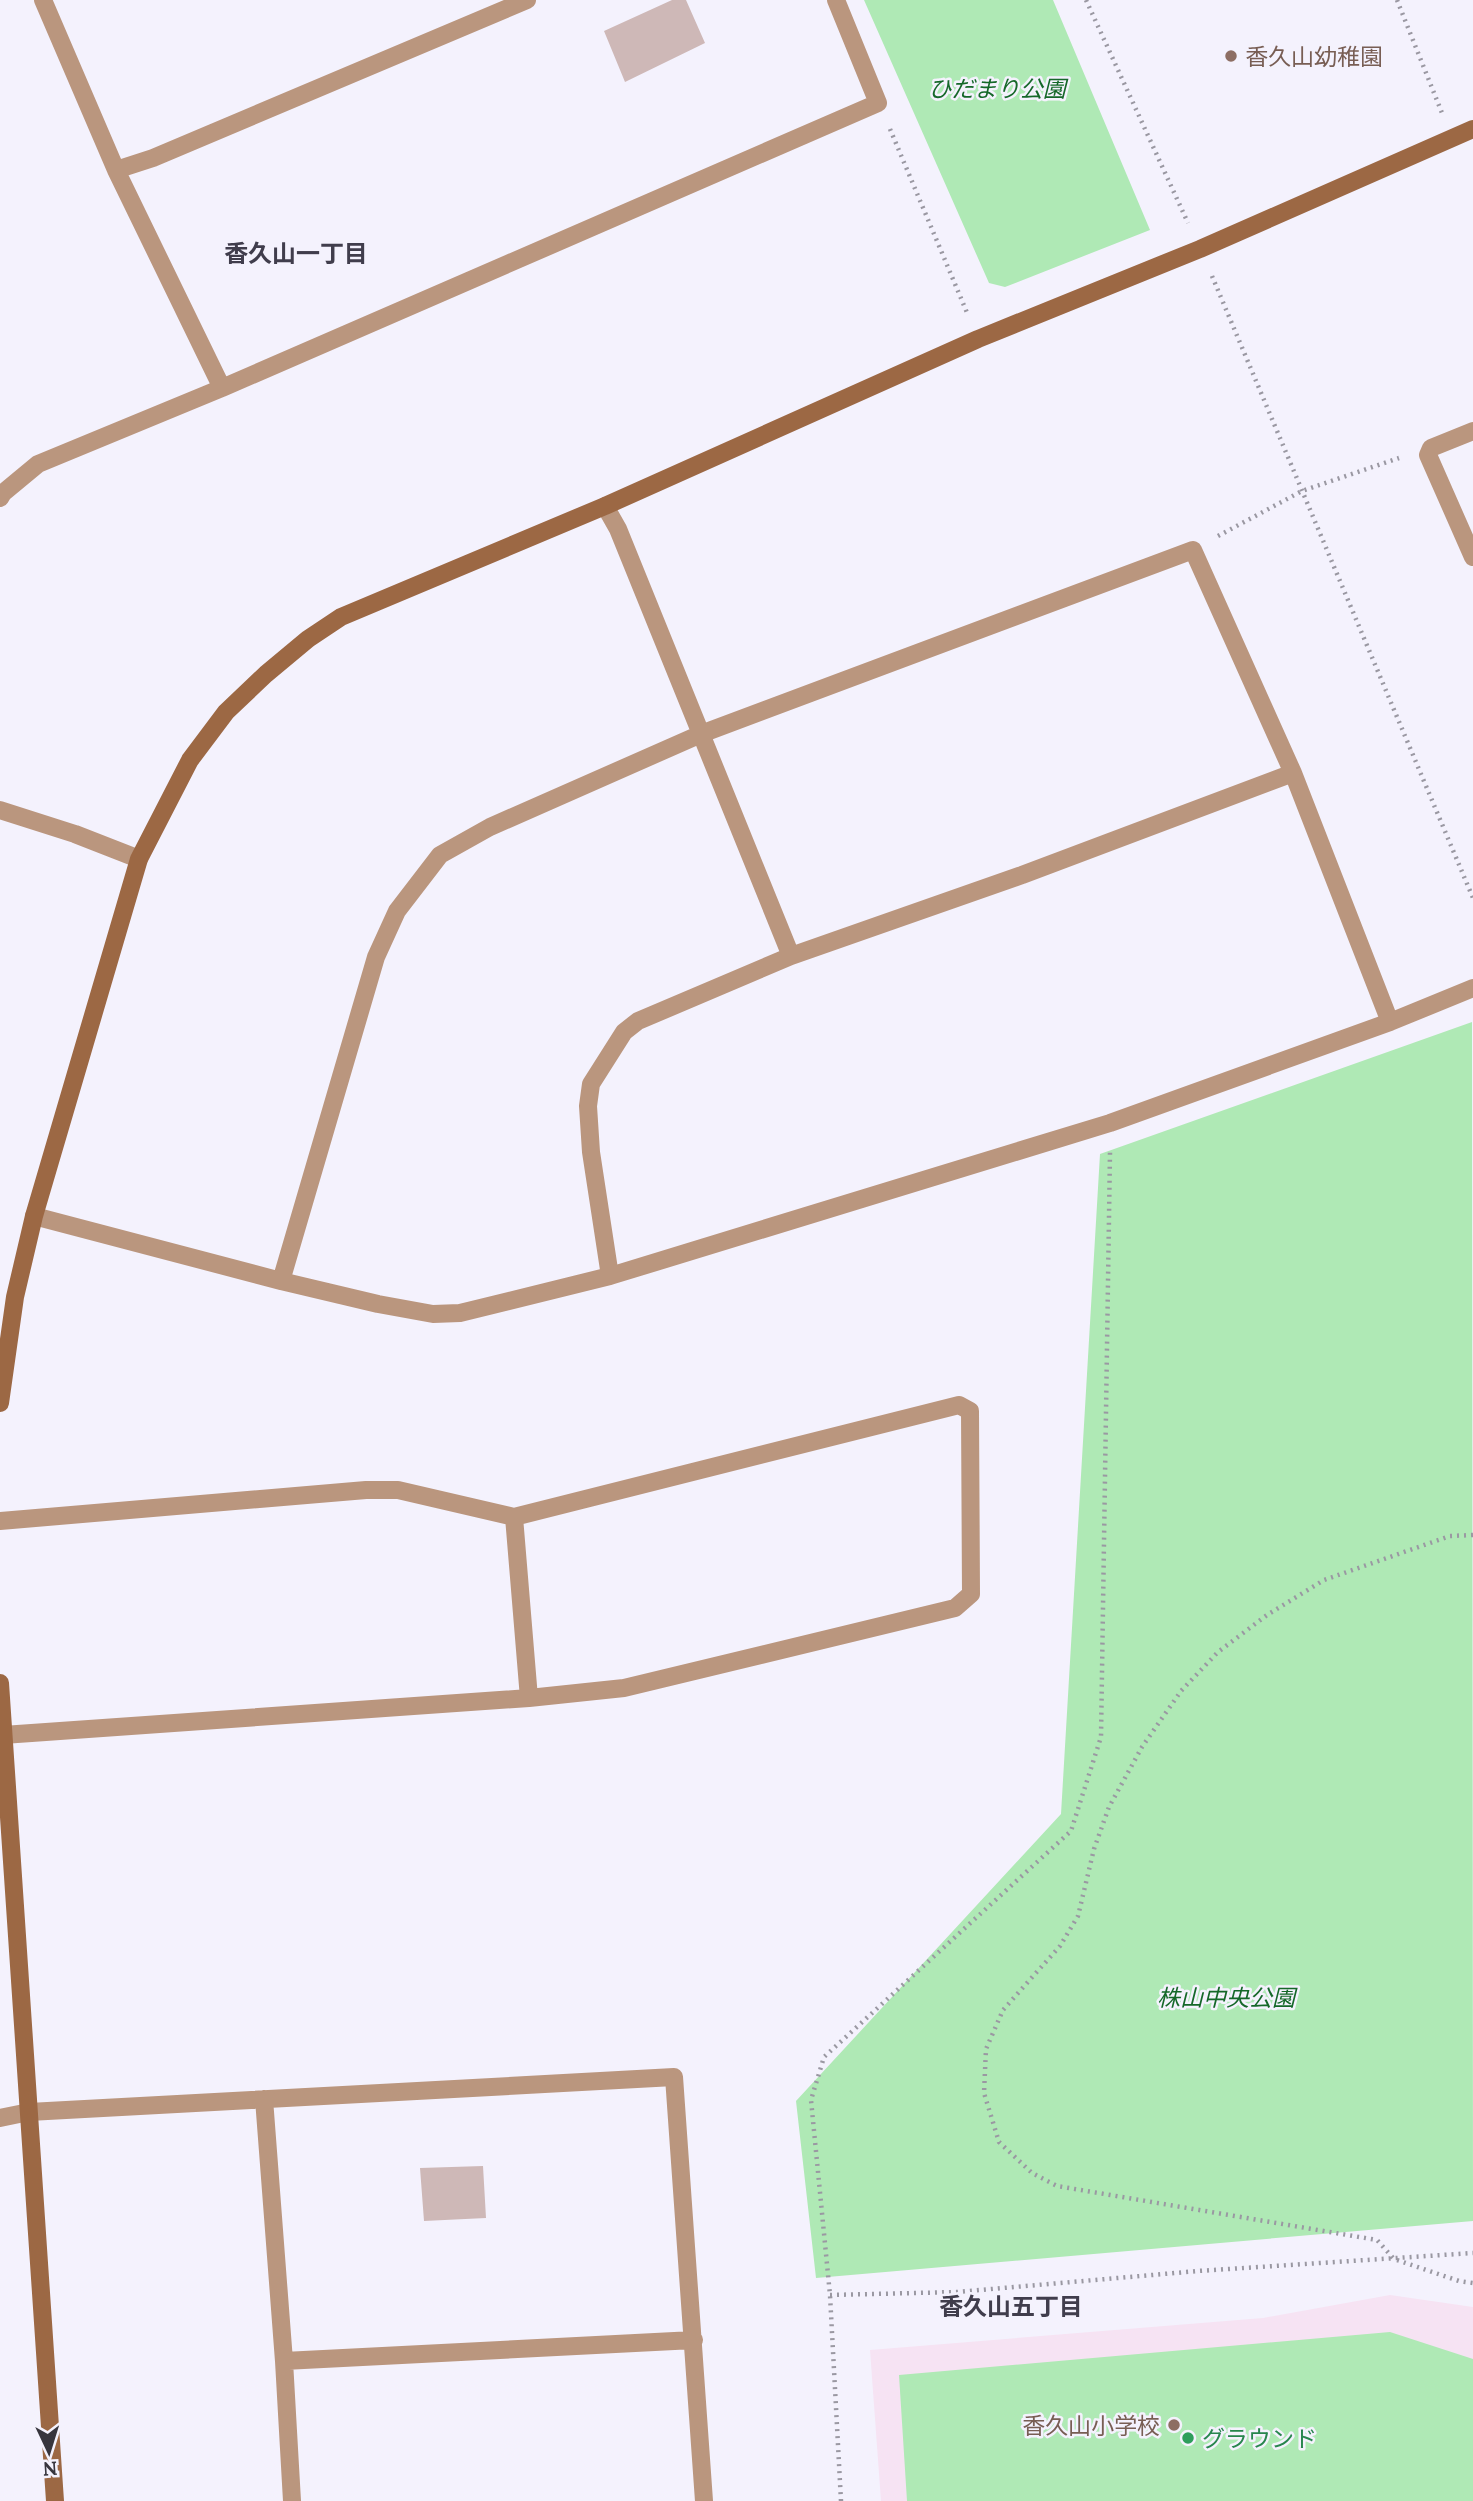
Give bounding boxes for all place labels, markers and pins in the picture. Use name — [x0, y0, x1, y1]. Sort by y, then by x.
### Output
place label: 香久山幼稚園 — [1245, 42, 1383, 71]
marker: 香久山幼稚園 — [1223, 48, 1239, 64]
place label: 香久山小学校 — [1022, 2411, 1160, 2440]
marker: 香久山小学校 — [1166, 2417, 1182, 2433]
place label: グラウンド — [1202, 2424, 1317, 2453]
marker: グラウンド — [1180, 2430, 1196, 2446]

